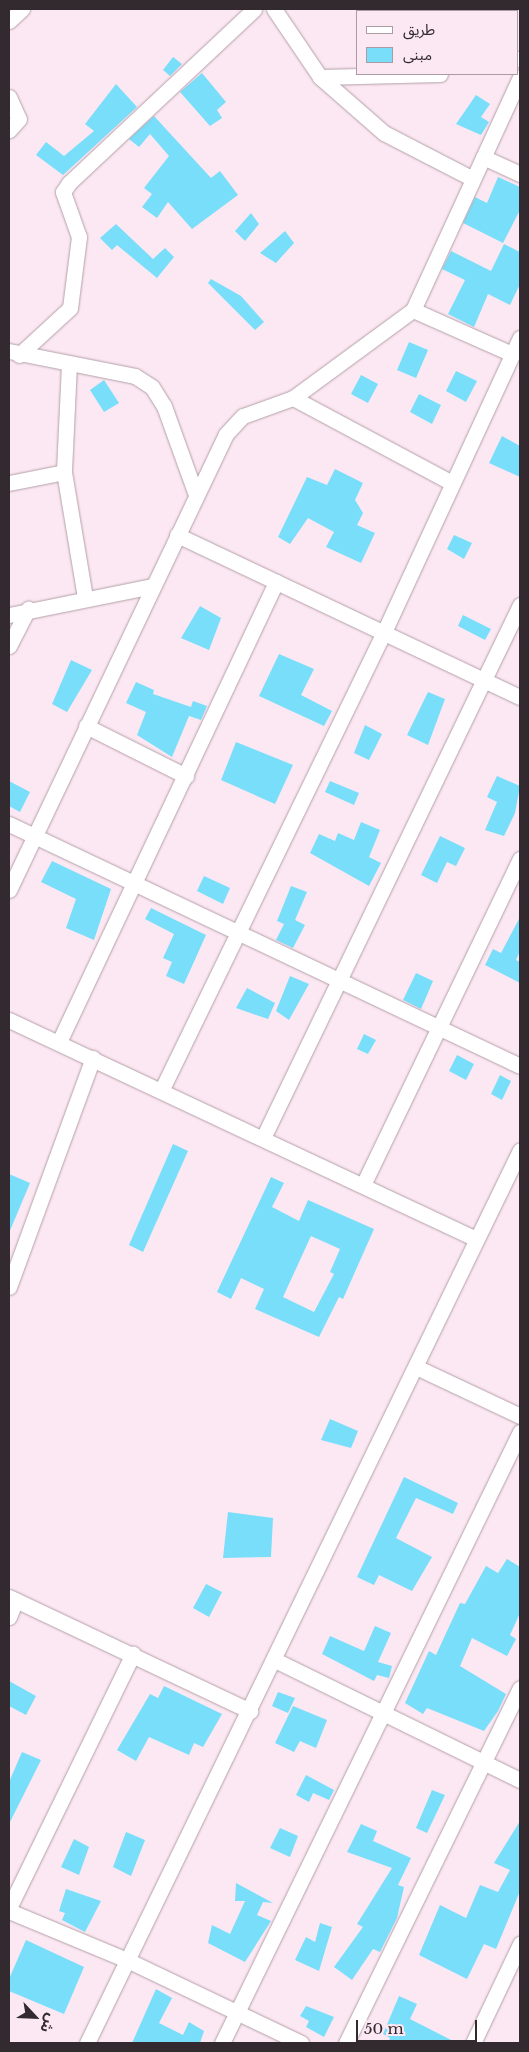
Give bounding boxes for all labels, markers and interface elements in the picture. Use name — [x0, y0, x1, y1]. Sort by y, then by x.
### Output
legend — [356, 10, 519, 75]
text: طريق — [403, 20, 435, 39]
text: مبنى — [403, 45, 432, 64]
north arrow — [10, 1992, 60, 2042]
scale bar — [359, 2010, 480, 2042]
text: ش — [36, 2011, 61, 2036]
text: 50 m — [364, 2019, 404, 2038]

